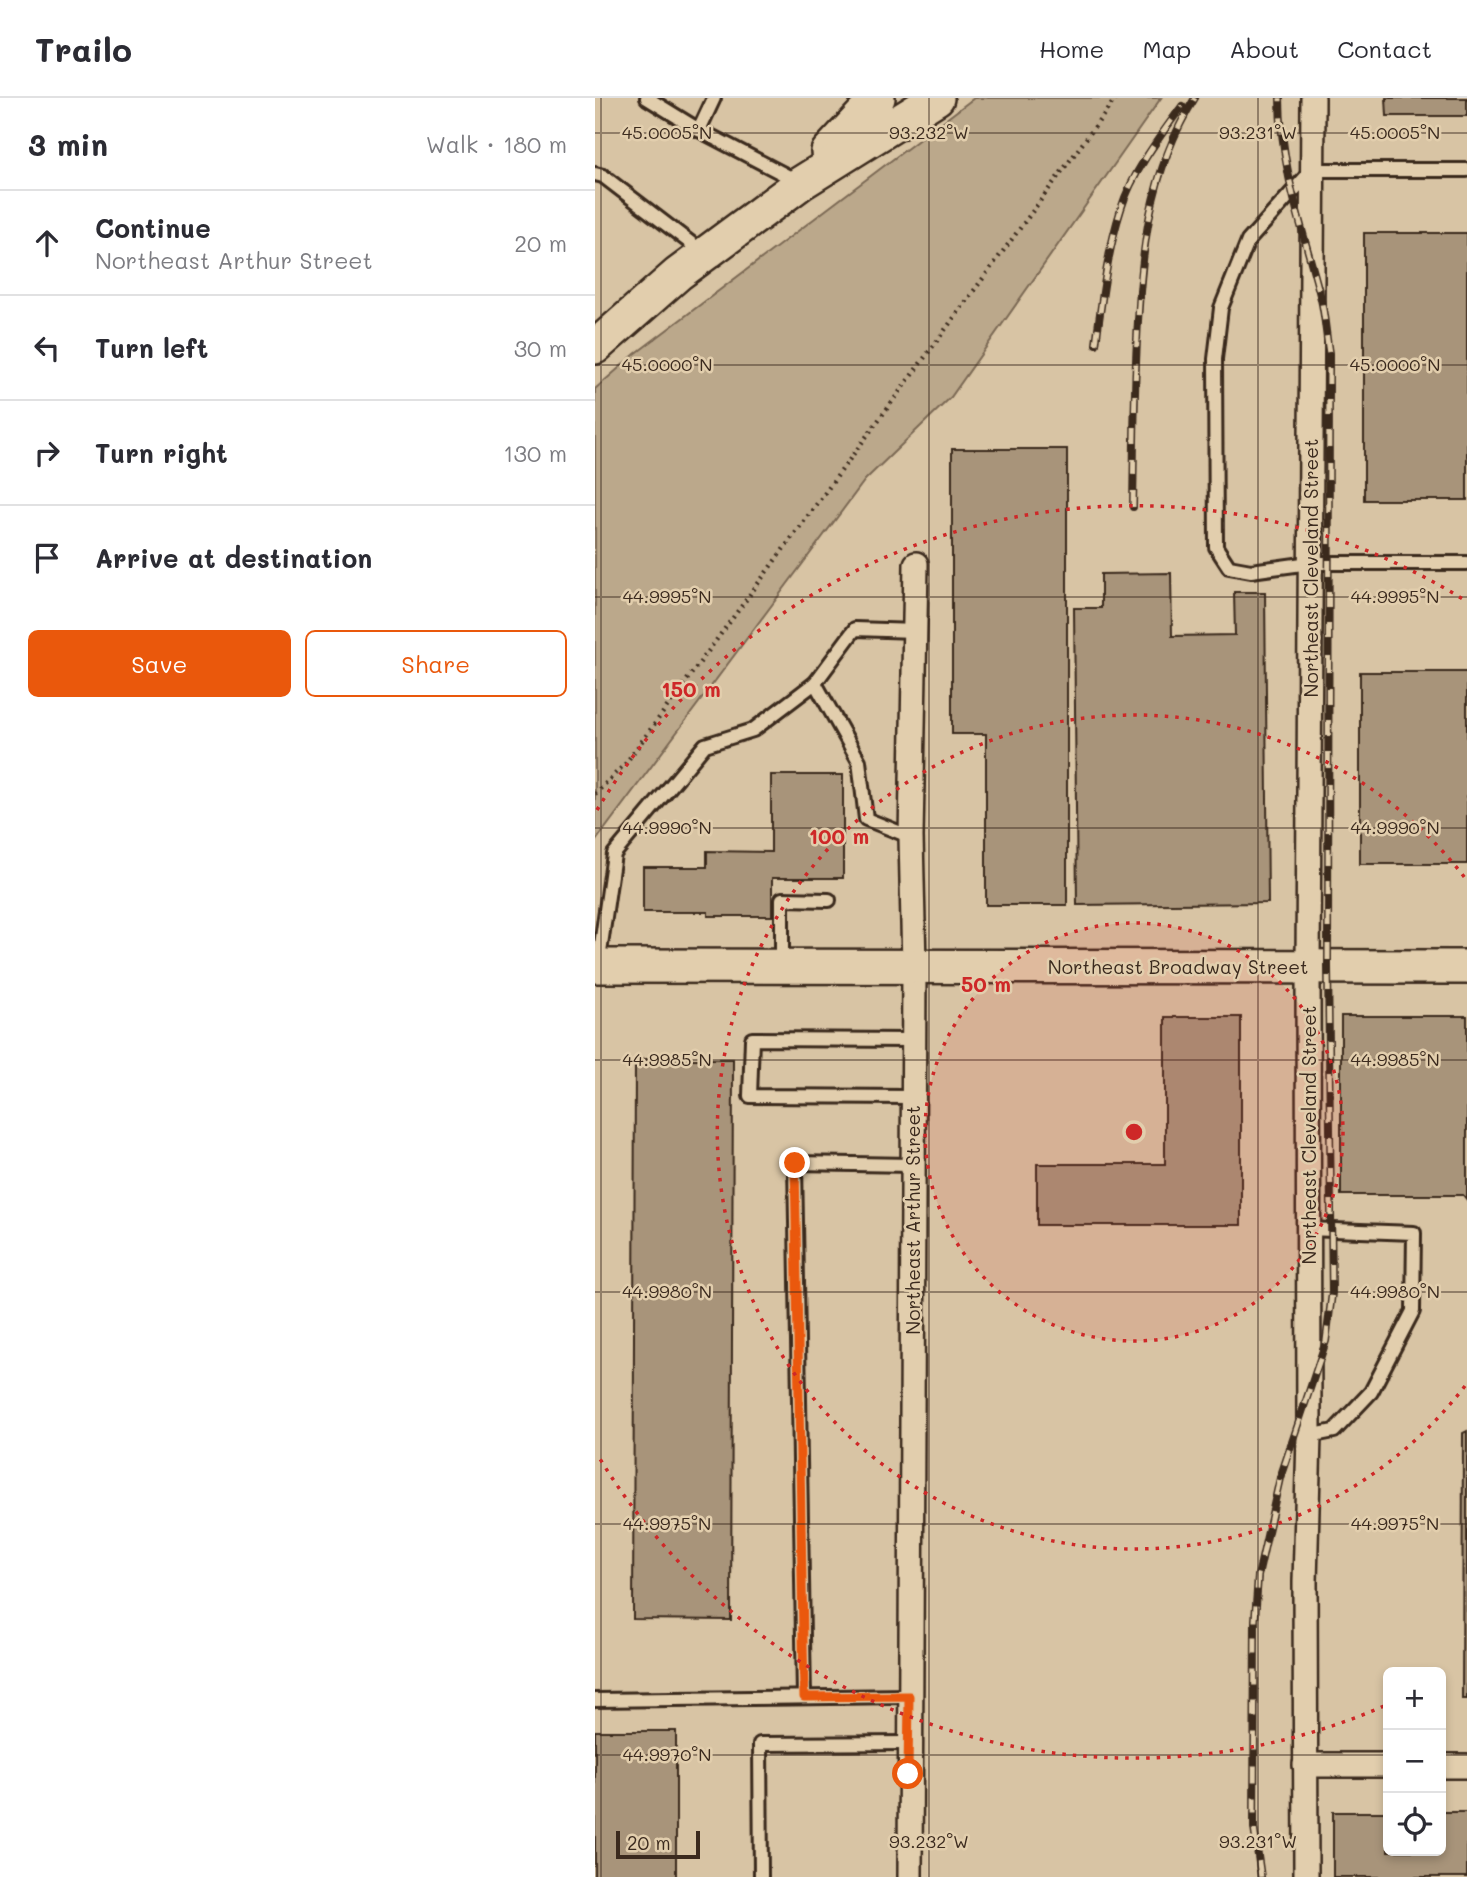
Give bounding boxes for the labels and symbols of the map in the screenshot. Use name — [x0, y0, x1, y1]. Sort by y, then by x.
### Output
text: 45.0005°N — [622, 120, 712, 144]
text: 93.232°W — [889, 120, 969, 144]
text: 93.231°W — [1219, 120, 1297, 144]
text: 45.0005°N — [1350, 120, 1440, 144]
text: 45.0000°N — [621, 352, 713, 376]
text: 45.0000°N — [1349, 352, 1441, 376]
street label: Northeast Cleveland Street — [1298, 439, 1323, 697]
text: 44.9995°N — [622, 584, 712, 608]
text: 44.9995°N — [1350, 584, 1440, 608]
text: 150 m — [661, 675, 721, 702]
text: 44.9990°N — [622, 815, 712, 839]
text: 44.9990°N — [1350, 815, 1440, 839]
text: 100 m — [809, 822, 869, 849]
street label: Northeast Broadway Street — [1048, 954, 1308, 979]
text: 50 m — [961, 970, 1011, 997]
street label: Northeast Cleveland Street — [1296, 1006, 1321, 1264]
text: 44.9985°N — [622, 1047, 712, 1071]
text: 44.9985°N — [1350, 1047, 1440, 1071]
street label: Northeast Arthur Street — [900, 1105, 925, 1335]
centre of rings — [1122, 1120, 1146, 1144]
route end — [779, 1147, 810, 1178]
text: 44.9980°N — [622, 1279, 712, 1303]
text: 44.9980°N — [1350, 1279, 1440, 1303]
text: 44.9975°N — [623, 1511, 711, 1535]
text: 44.9975°N — [1351, 1511, 1439, 1535]
text: 44.9970°N — [622, 1742, 712, 1766]
route start — [892, 1758, 923, 1789]
scale bar — [616, 1828, 700, 1860]
text: 93.232°W — [889, 1829, 969, 1853]
text: 93.231°W — [1219, 1829, 1297, 1853]

